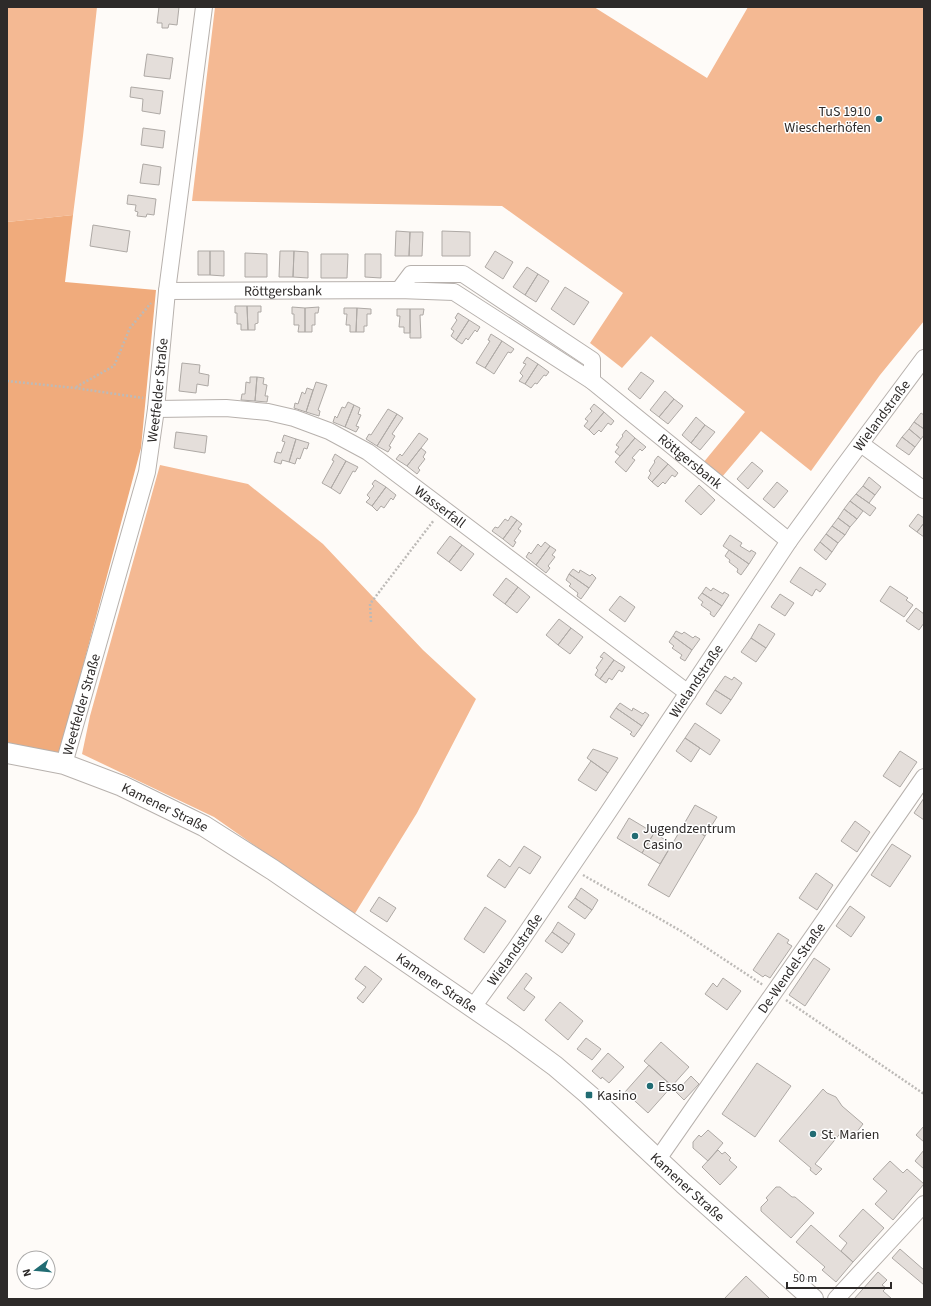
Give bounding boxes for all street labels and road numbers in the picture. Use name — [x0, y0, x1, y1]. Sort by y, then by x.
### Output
street label: Röttgersbank — [244, 281, 322, 302]
street label: Weetfelder Straße — [142, 337, 174, 444]
street label: Wielandstraße — [849, 376, 915, 456]
street label: Röttgersbank — [653, 429, 726, 494]
street label: Wasserfall — [410, 481, 470, 533]
street label: Wielandstraße — [665, 641, 728, 722]
street label: Weetfelder Straße — [58, 651, 106, 758]
street label: Kamener Straße — [118, 778, 212, 837]
street label: Wielandstraße — [483, 910, 548, 990]
street label: De-Wendel-Straße — [753, 919, 831, 1018]
street label: Kamener Straße — [392, 948, 481, 1019]
street label: Kamener Straße — [645, 1148, 729, 1227]

